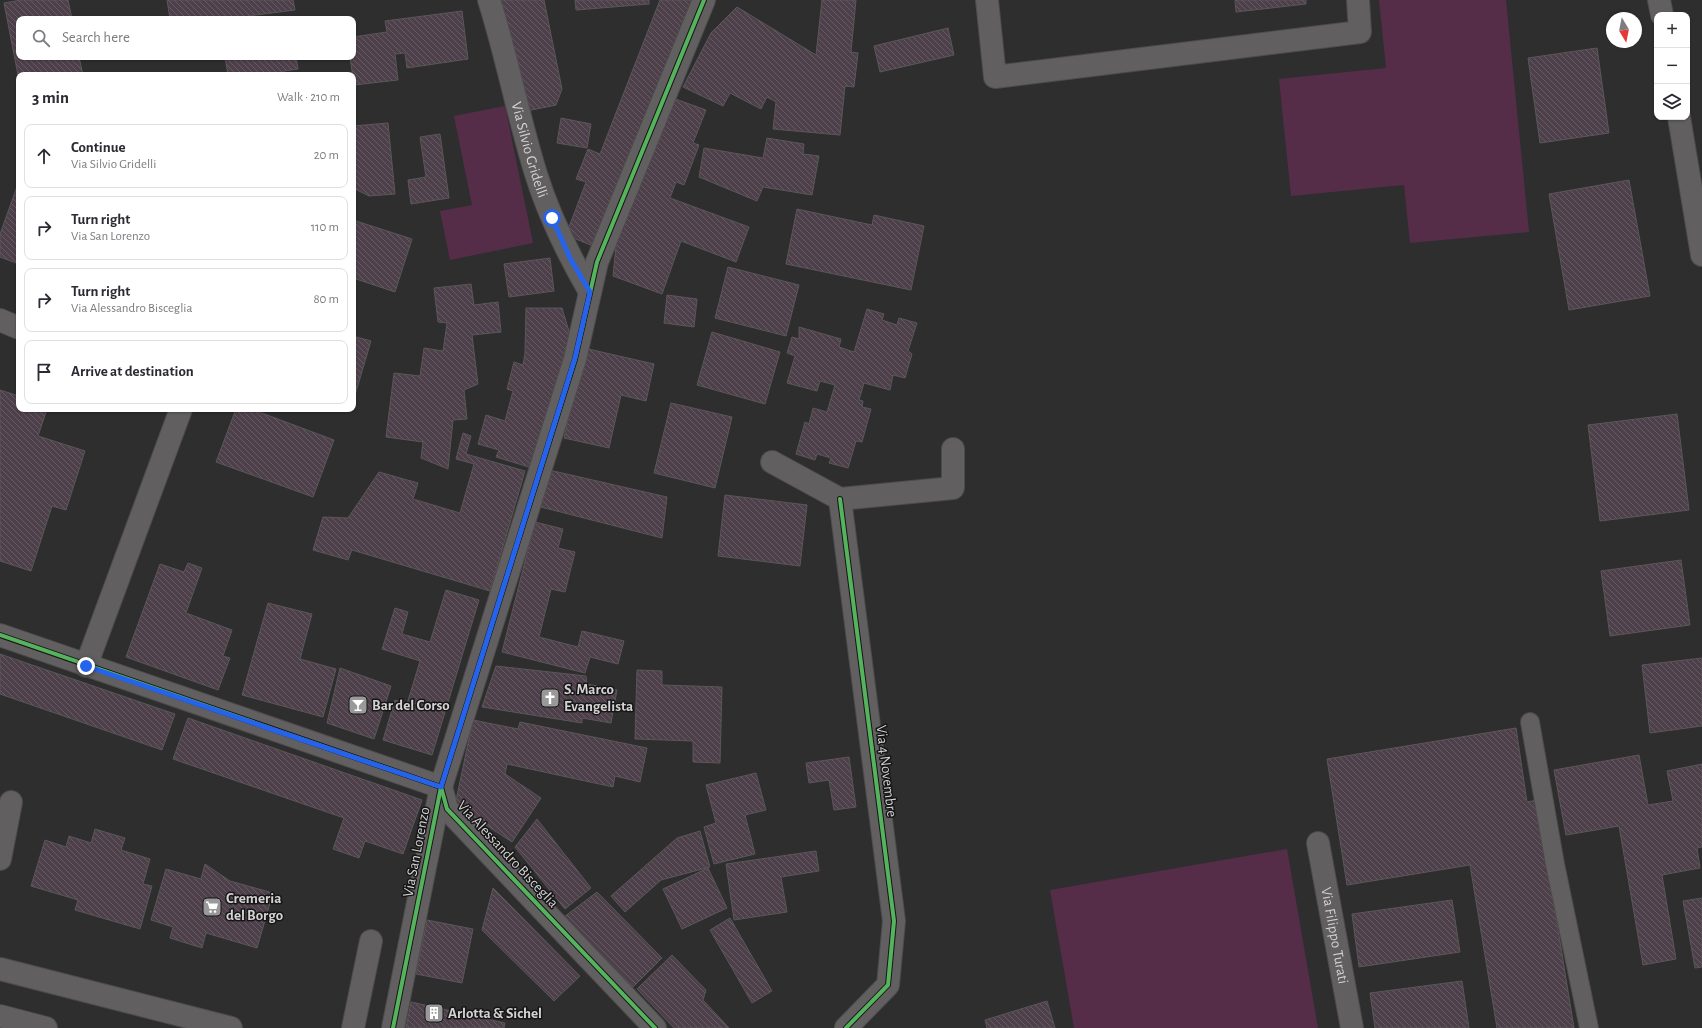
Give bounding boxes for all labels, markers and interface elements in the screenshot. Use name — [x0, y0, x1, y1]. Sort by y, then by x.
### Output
north arrow — [1606, 12, 1642, 48]
map controls — [1654, 12, 1690, 120]
button: + — [1654, 12, 1690, 48]
search box — [16, 16, 356, 60]
icon: search — [30, 27, 52, 49]
text: Search here — [62, 30, 130, 45]
button: − — [1654, 48, 1690, 84]
button: layers — [1654, 84, 1690, 120]
text: 3 min — [32, 89, 69, 106]
text: Walk · 210 m — [277, 91, 340, 104]
street label: Via Silvio Gridelli — [509, 100, 550, 200]
text: Continue — [71, 140, 126, 155]
icon: ahead — [33, 145, 55, 167]
text: 20 m — [314, 149, 339, 162]
text: Via Silvio Gridelli — [71, 158, 156, 171]
route start — [543, 209, 561, 227]
text: Turn right — [71, 212, 130, 227]
icon: right — [33, 217, 55, 239]
text: 110 m — [311, 221, 339, 234]
text: Via San Lorenzo — [71, 230, 150, 243]
text: Turn right — [71, 284, 130, 299]
icon: right — [33, 289, 55, 311]
text: 80 m — [313, 293, 339, 306]
text: Via Alessandro Bisceglia — [71, 302, 193, 315]
icon: arrive — [33, 361, 55, 383]
text: Arrive at destination — [71, 364, 194, 379]
route end — [77, 657, 95, 675]
place label: S. Marco Evangelista — [564, 682, 633, 714]
church icon: S. Marco Evangelista — [539, 687, 561, 709]
bar icon: Bar del Corso — [347, 694, 369, 716]
place label: Bar del Corso — [372, 698, 450, 713]
street label: Via 4 Novembre — [873, 724, 900, 818]
street label: Via Alessandro Bisceglia — [454, 798, 561, 911]
street label: Via San Lorenzo — [400, 806, 433, 898]
street label: Via Filippo Turati — [1318, 886, 1351, 985]
place label: Cremeria del Borgo — [226, 891, 283, 923]
supermarket icon: Cremeria del Borgo — [201, 896, 223, 918]
building icon: Arlotta & Sichel — [423, 1002, 445, 1024]
place label: Arlotta & Sichel — [448, 1006, 542, 1021]

